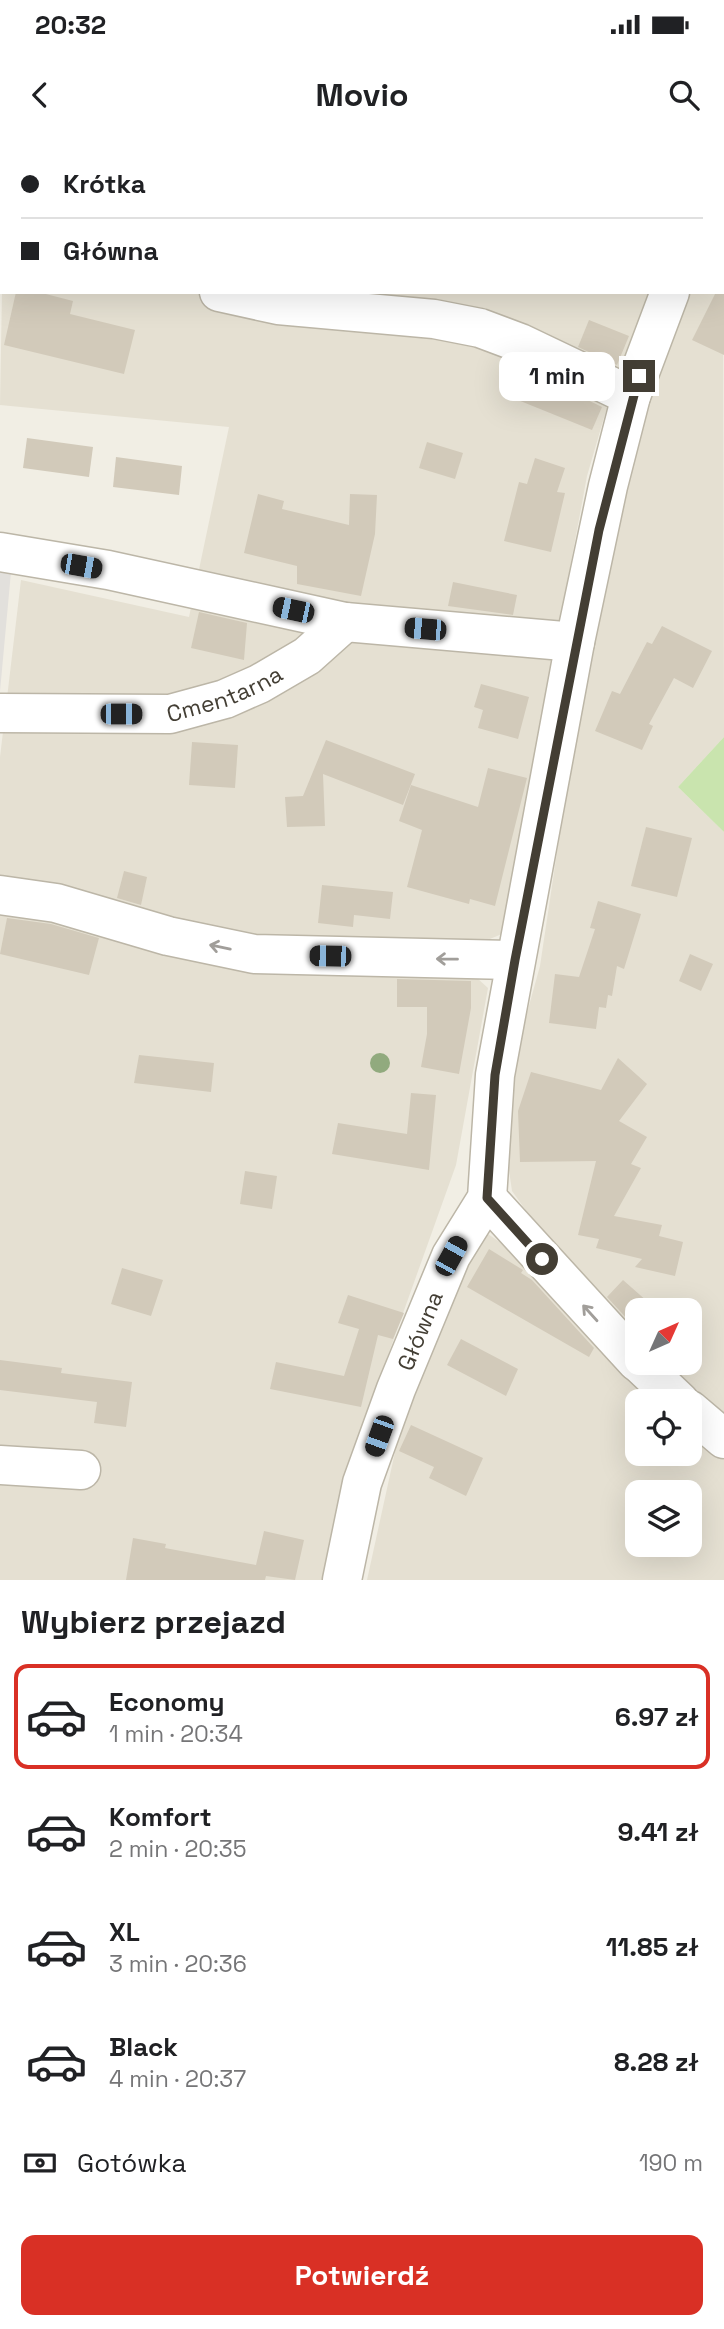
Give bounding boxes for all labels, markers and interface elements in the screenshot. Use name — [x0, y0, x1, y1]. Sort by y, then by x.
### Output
text: 20:32 — [35, 8, 106, 42]
text: Movio — [316, 75, 409, 115]
icon: back — [21, 76, 59, 114]
icon: search — [665, 76, 703, 114]
text: Krótka — [63, 167, 146, 201]
text: Główna — [63, 234, 158, 268]
callout: 1 min — [499, 352, 614, 400]
route end — [623, 360, 655, 392]
text: 1 min — [529, 361, 585, 391]
car — [59, 552, 104, 580]
car — [271, 595, 316, 625]
car — [404, 617, 447, 641]
street label: Cmentarna — [163, 659, 288, 729]
car — [101, 704, 143, 725]
one-way arrow — [209, 940, 232, 954]
car — [309, 945, 352, 967]
one-way arrow — [436, 952, 459, 965]
car — [432, 1233, 471, 1279]
route start — [526, 1243, 558, 1275]
street label: Główna — [390, 1286, 450, 1375]
north arrow — [625, 1298, 702, 1376]
map controls — [625, 1298, 702, 1557]
one-way arrow — [581, 1305, 598, 1322]
button: locate — [625, 1389, 702, 1466]
car — [362, 1413, 397, 1459]
button: layers — [625, 1480, 702, 1557]
text: Wybierz przejazd — [21, 1602, 286, 1642]
icon: car — [25, 1685, 88, 1748]
text: Economy — [109, 1685, 225, 1719]
text: 6.97 zł — [615, 1700, 699, 1734]
text: 1 min · 20:34 — [109, 1719, 243, 1749]
icon: car — [25, 1800, 88, 1863]
text: Komfort — [109, 1800, 212, 1834]
text: 9.41 zł — [617, 1815, 699, 1849]
text: 2 min · 20:35 — [109, 1834, 247, 1864]
icon: car — [25, 1915, 88, 1978]
text: XL — [109, 1915, 140, 1949]
text: 11.85 zł — [606, 1930, 699, 1964]
text: 3 min · 20:36 — [109, 1949, 247, 1979]
icon: car — [25, 2030, 88, 2093]
text: Black — [109, 2030, 178, 2064]
text: 8.28 zł — [614, 2045, 699, 2079]
text: 4 min · 20:37 — [109, 2064, 246, 2094]
icon: cash — [21, 2144, 59, 2182]
text: Gotówka — [77, 2146, 187, 2180]
text: 190 m — [639, 2148, 703, 2178]
button: Potwierdź — [21, 2235, 703, 2315]

